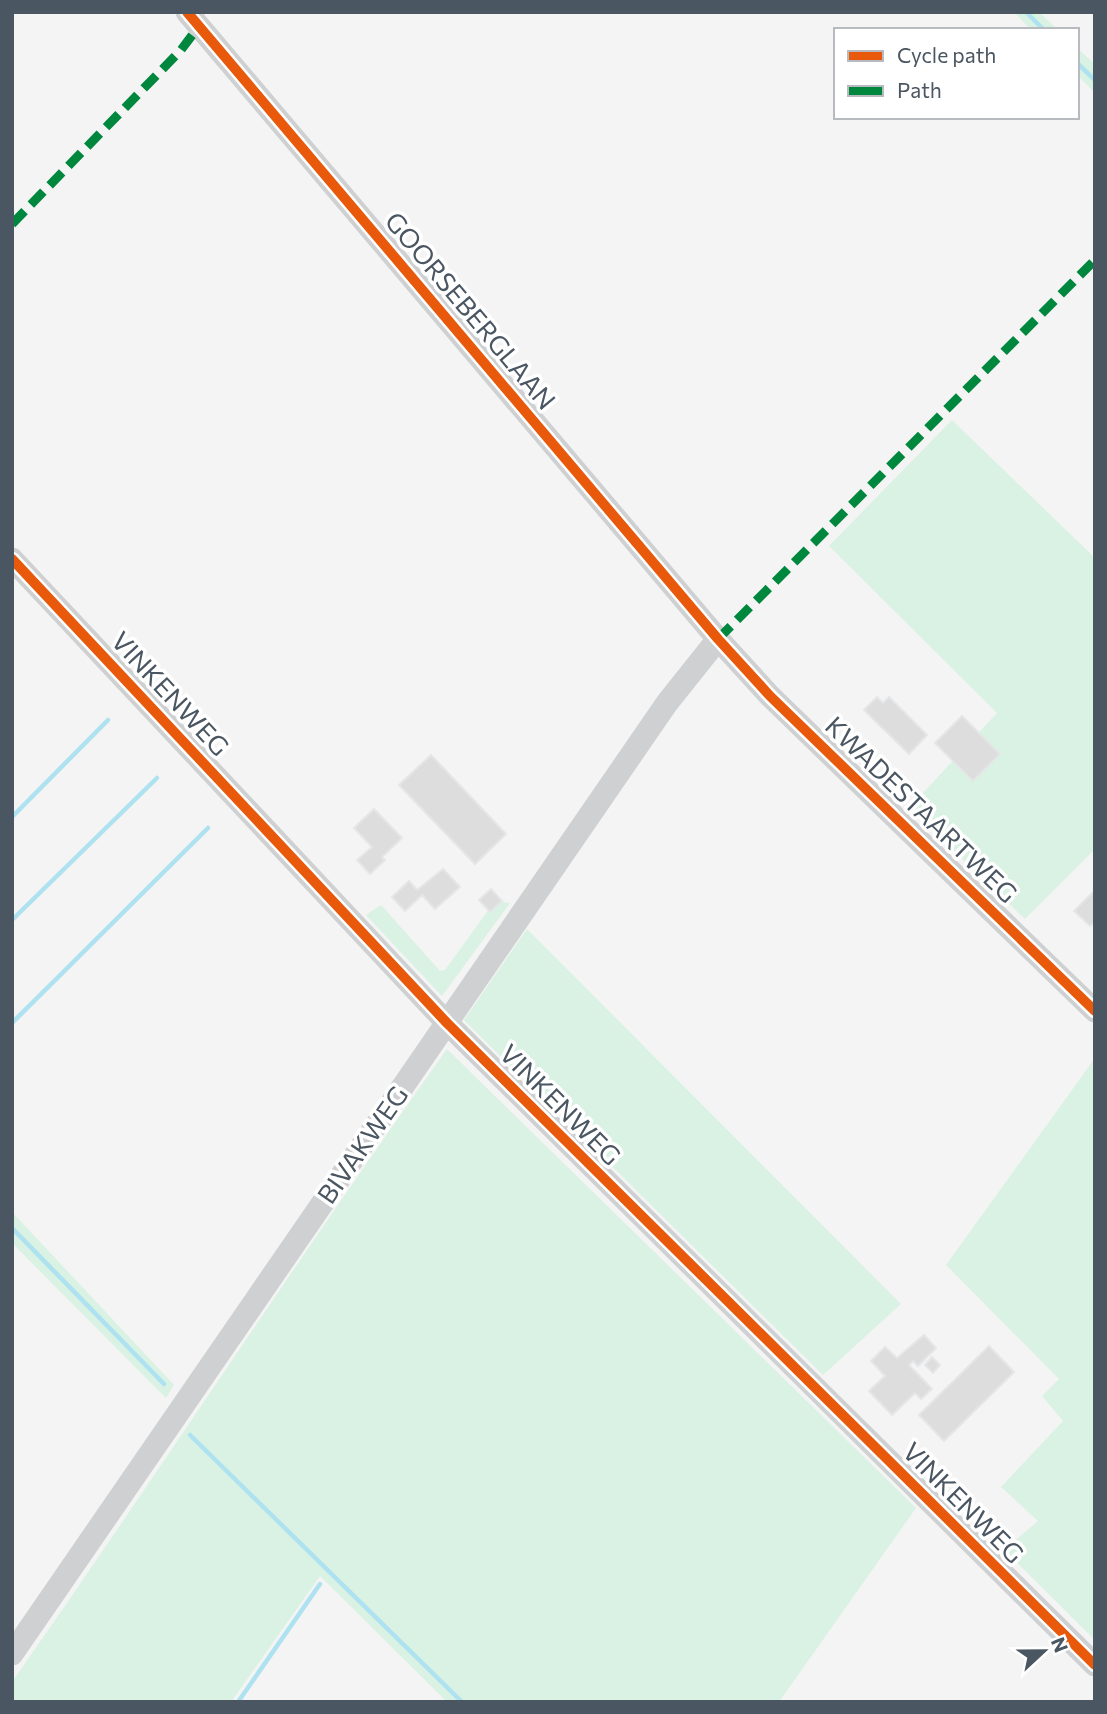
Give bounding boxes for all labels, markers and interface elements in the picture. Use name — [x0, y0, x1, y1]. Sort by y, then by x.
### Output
legend — [834, 28, 1079, 119]
text: Cycle path — [897, 42, 996, 67]
text: Path — [897, 77, 942, 102]
street label: GOORSEBERGLAAN — [379, 205, 563, 415]
street label: VINKENWEG — [106, 625, 236, 761]
street label: KWADESTAARTWEG — [820, 709, 1024, 908]
street label: VINKENWEG — [494, 1037, 628, 1171]
street label: BIVAKWEG — [310, 1079, 414, 1209]
street label: VINKENWEG — [897, 1435, 1031, 1569]
north arrow — [1009, 1616, 1079, 1686]
text: N — [1047, 1634, 1074, 1655]

